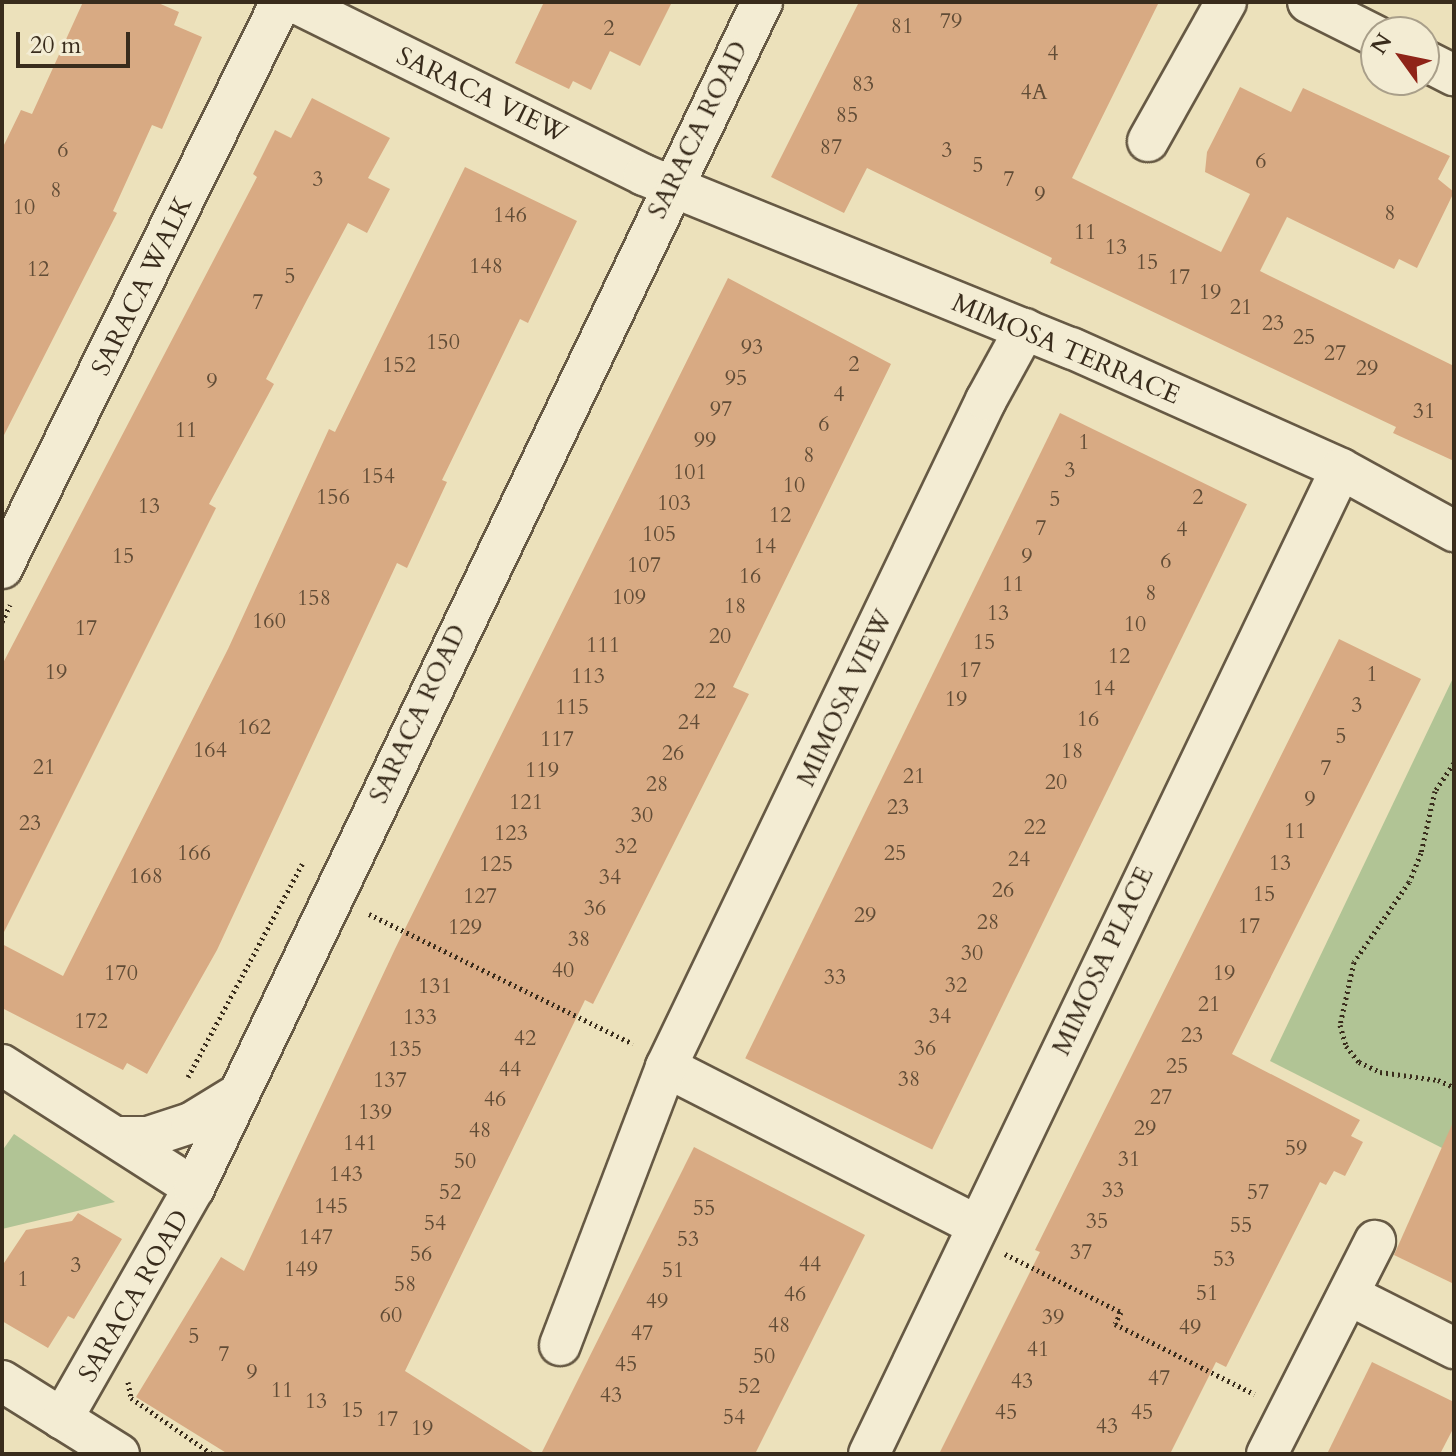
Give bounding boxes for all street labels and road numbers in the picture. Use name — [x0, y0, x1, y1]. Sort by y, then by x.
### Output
street label: SARACA ROAD — [642, 36, 754, 224]
street label: SARACA VIEW — [392, 40, 572, 150]
street label: SARACA WALK — [85, 191, 199, 381]
street label: MIMOSA TERRACE — [947, 287, 1185, 411]
street label: MIMOSA VIEW — [790, 605, 900, 791]
street label: SARACA ROAD — [363, 620, 473, 808]
street label: MIMOSA PLACE — [1046, 862, 1160, 1060]
street label: SARACA ROAD — [72, 1204, 196, 1388]

